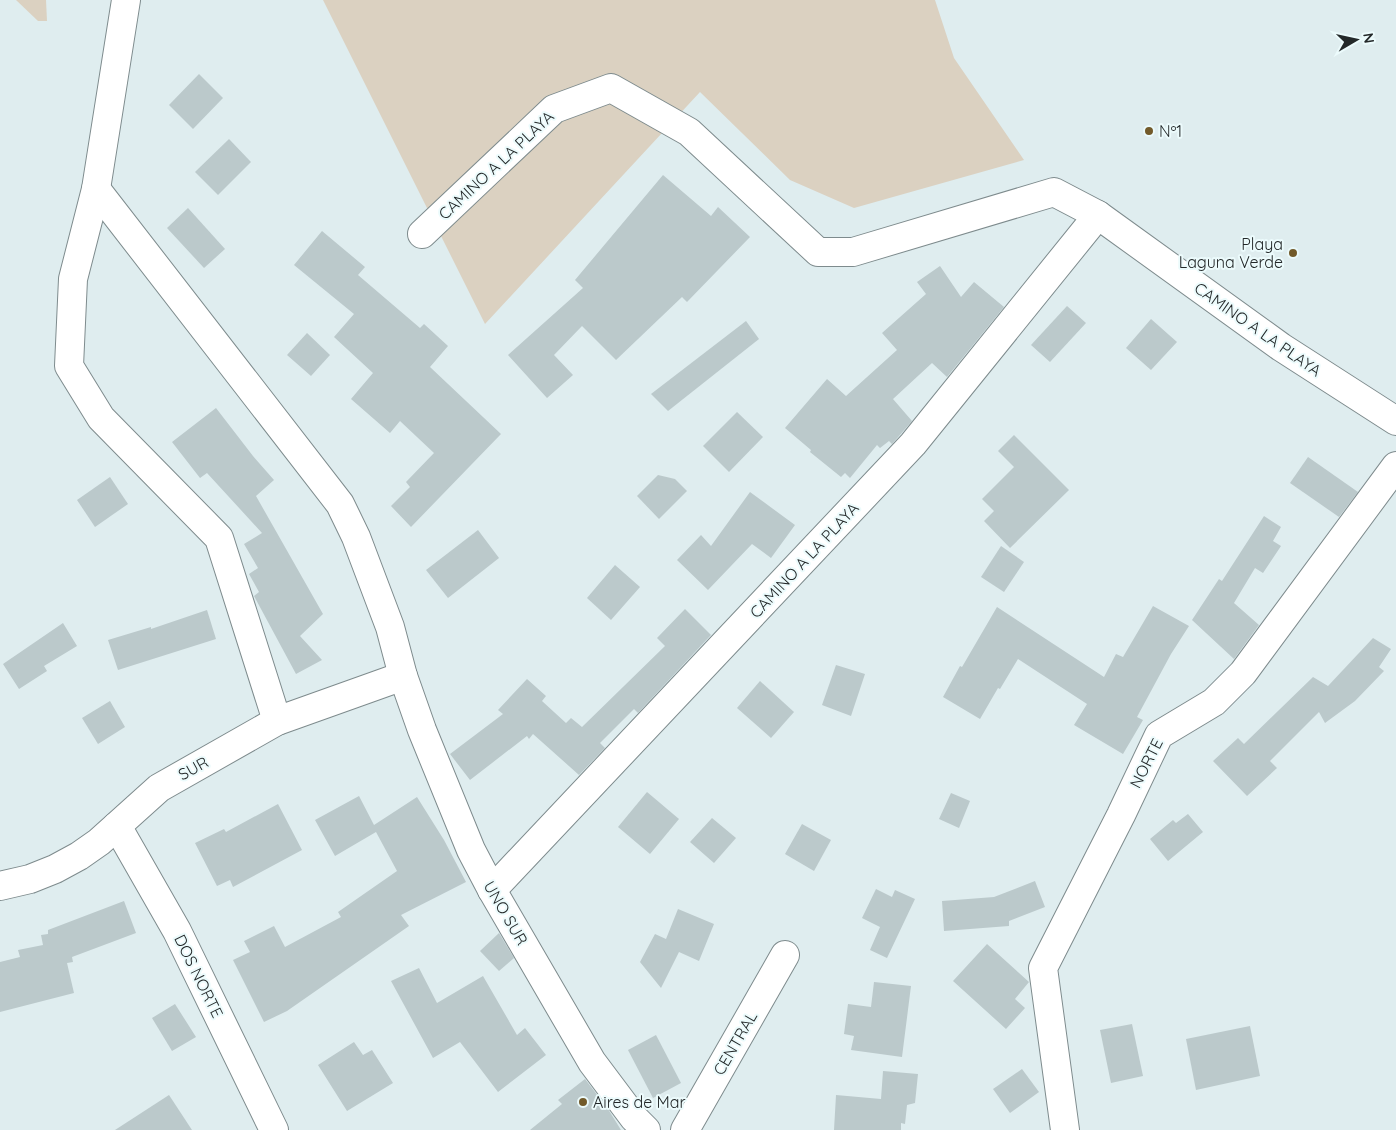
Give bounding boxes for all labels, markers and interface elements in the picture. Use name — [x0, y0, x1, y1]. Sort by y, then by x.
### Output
north arrow — [1331, 15, 1381, 65]
text: N — [1359, 31, 1379, 44]
street label: CAMINO A LA PLAYA — [434, 106, 558, 224]
place label: Nº1 — [1159, 121, 1182, 141]
marker: Nº1 — [1143, 125, 1155, 137]
place label: Playa Laguna Verde — [1179, 234, 1283, 272]
marker: Playa Laguna Verde — [1287, 247, 1299, 259]
street label: CAMINO A LA PLAYA — [1191, 278, 1325, 380]
street label: CAMINO A LA PLAYA — [745, 498, 863, 622]
street label: NORTE — [1125, 735, 1167, 791]
street label: SUR — [175, 752, 211, 784]
street label: UNO SUR — [480, 877, 532, 949]
street label: DOS NORTE — [170, 931, 228, 1021]
street label: CENTRAL — [709, 1007, 762, 1079]
place label: Aires de Mar — [593, 1092, 686, 1112]
marker: Aires de Mar — [577, 1096, 589, 1108]

